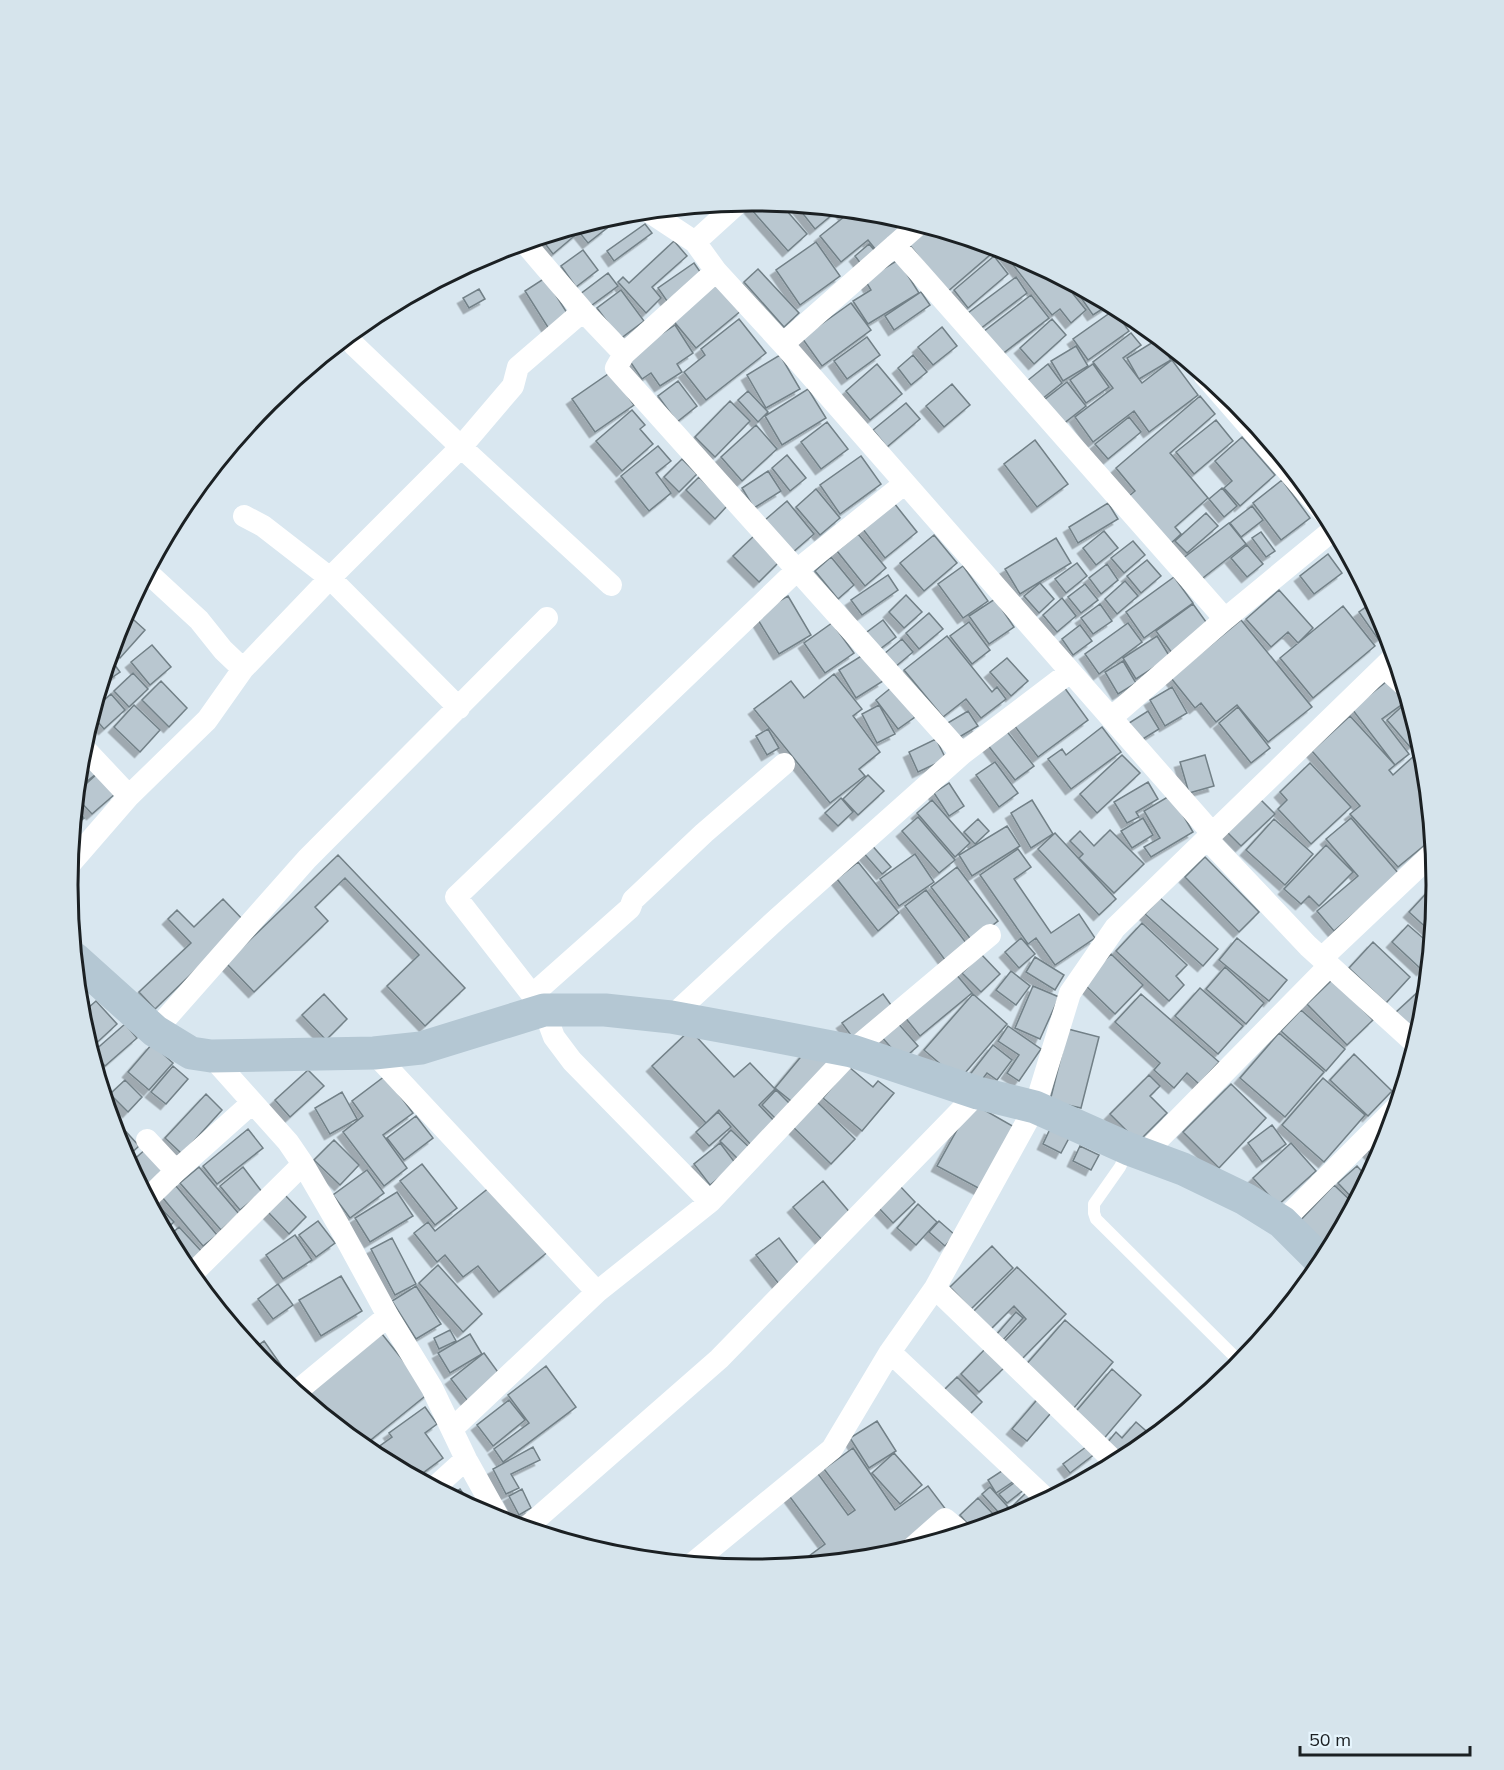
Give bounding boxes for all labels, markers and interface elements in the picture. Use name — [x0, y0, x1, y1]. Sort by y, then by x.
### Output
scale bar — [1300, 1719, 1470, 1757]
text: 50 m — [1309, 1728, 1351, 1751]

